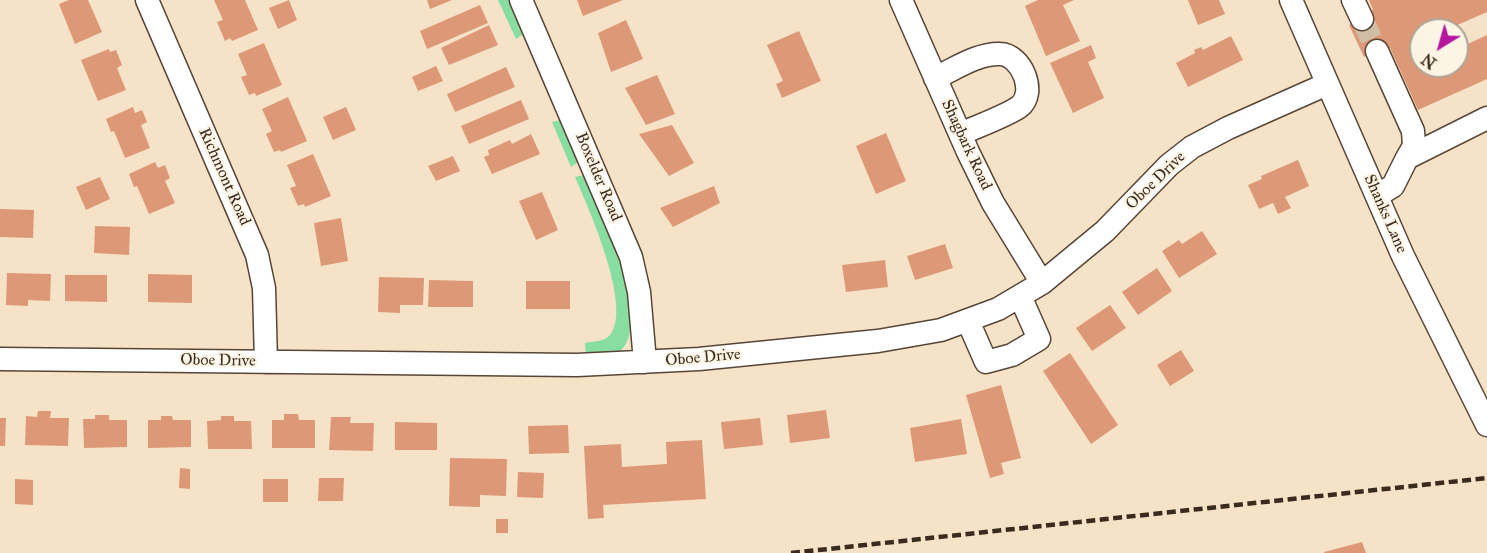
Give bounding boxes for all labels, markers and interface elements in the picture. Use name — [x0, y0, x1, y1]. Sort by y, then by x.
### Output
north arrow — [1409, 18, 1469, 78]
text: N — [1418, 50, 1440, 73]
street label: Shagbark Road — [937, 97, 995, 193]
street label: Richmont Road — [194, 125, 254, 229]
street label: Boxelder Road — [571, 130, 625, 224]
street label: Oboe Drive — [1122, 148, 1190, 214]
street label: Shanks Lane — [1359, 172, 1411, 256]
street label: Oboe Drive — [665, 345, 741, 371]
street label: Oboe Drive — [180, 351, 256, 371]

